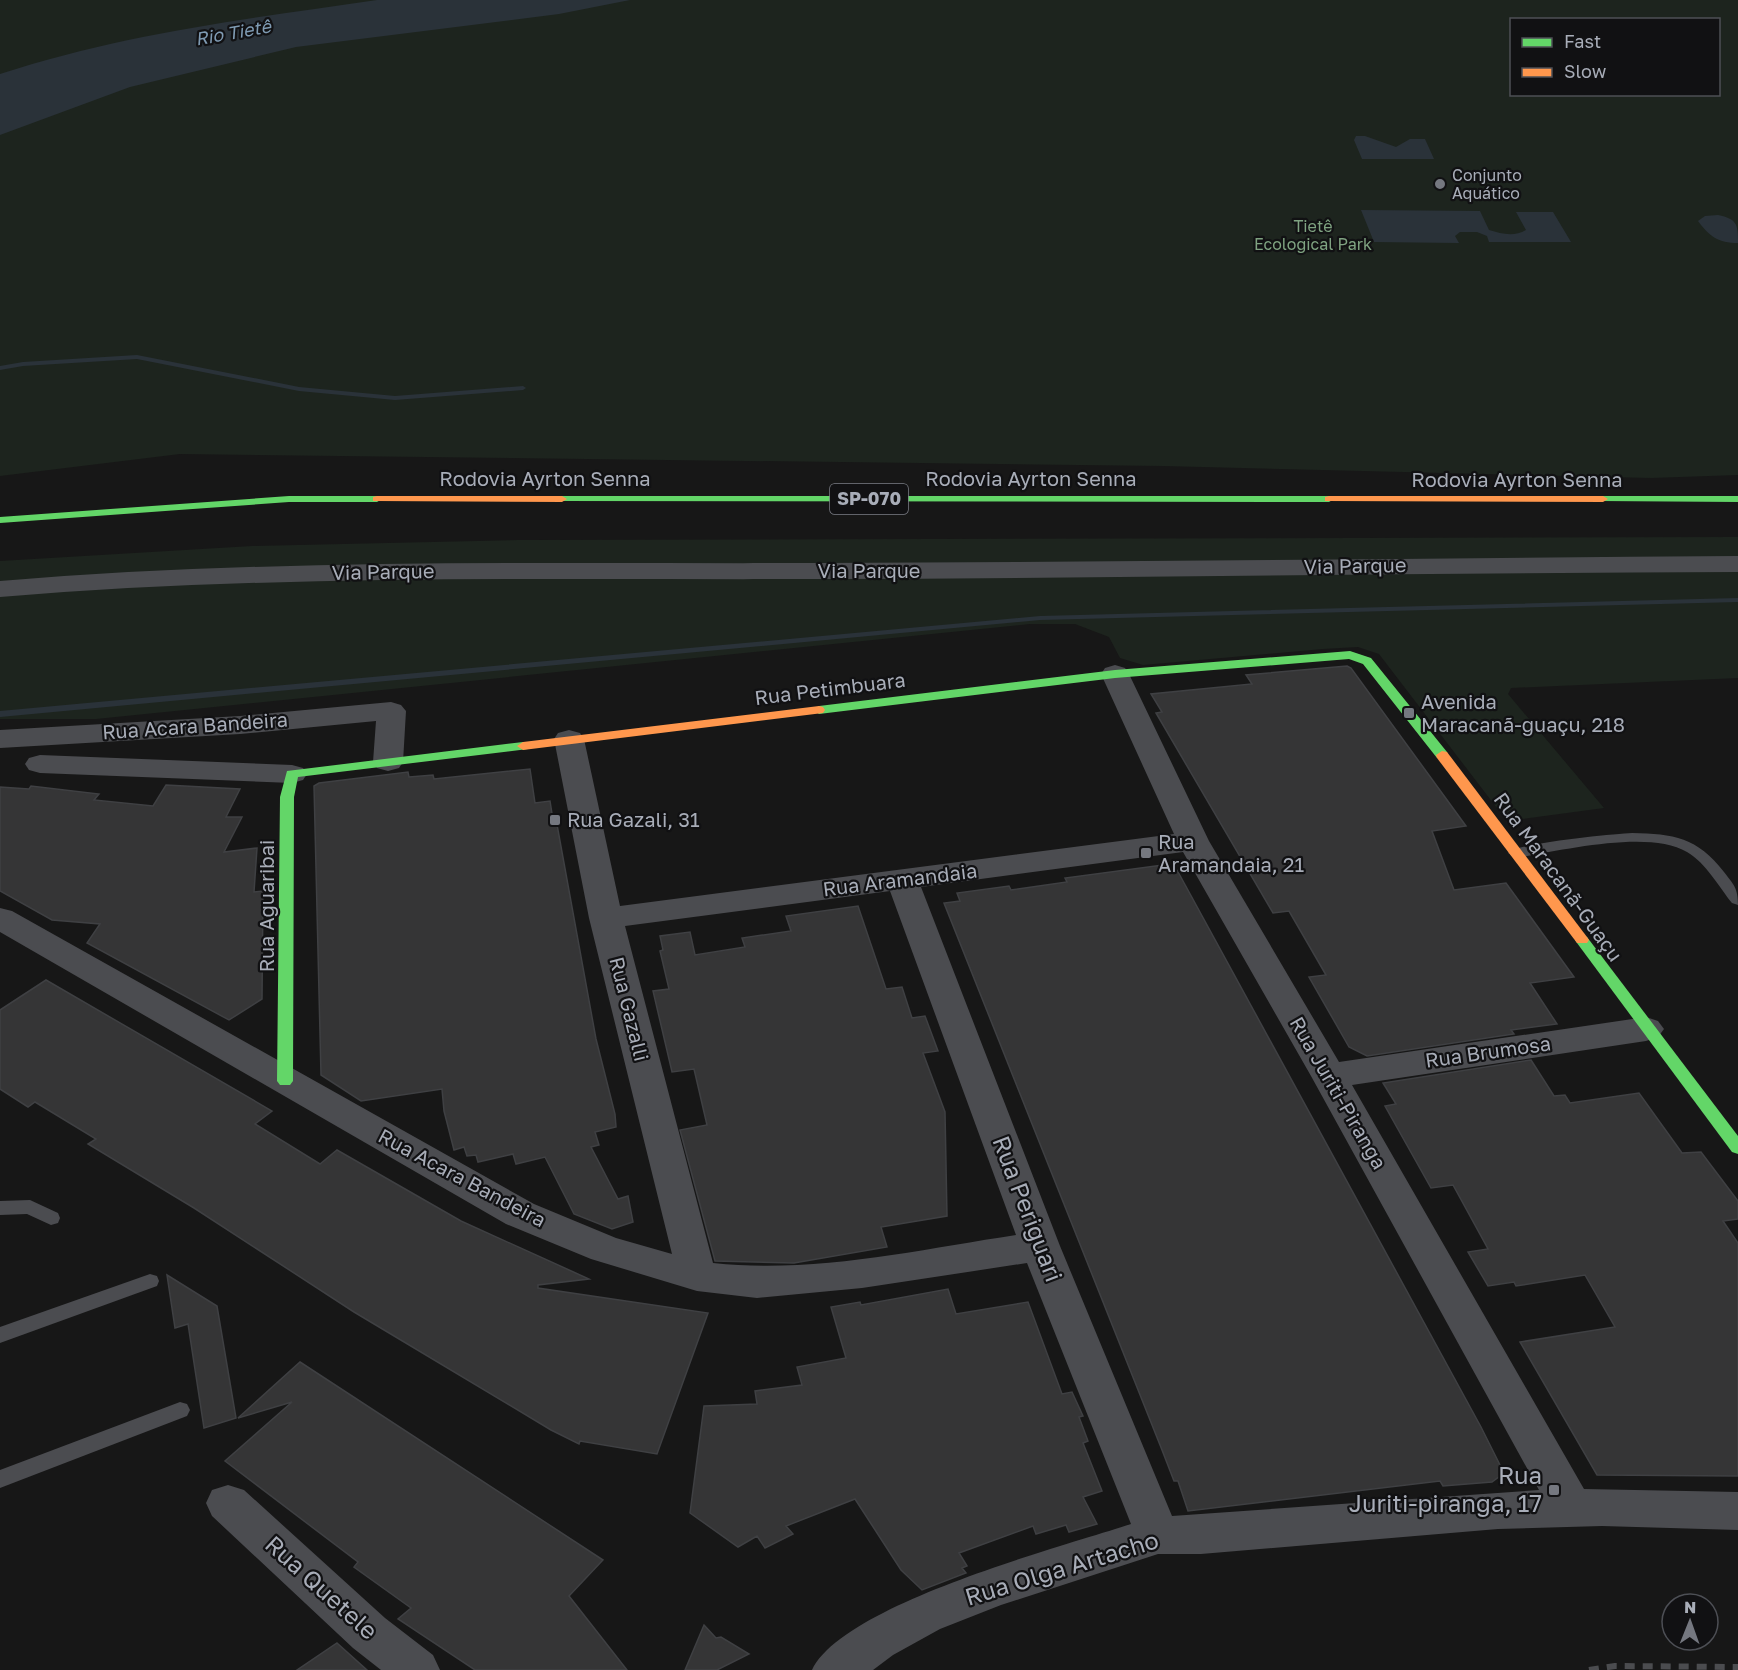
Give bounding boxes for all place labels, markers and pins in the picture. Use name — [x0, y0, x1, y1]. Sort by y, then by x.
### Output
place label: Conjunto Aquático — [1452, 165, 1522, 203]
marker: Conjunto Aquático — [1433, 177, 1447, 191]
place label: Avenida Maracanã-guaçu, 218 — [1421, 689, 1625, 736]
marker: Avenida Maracanã-guaçu, 218 — [1402, 706, 1416, 720]
place label: Rua Gazali, 31 — [567, 807, 700, 831]
marker: Rua Gazali, 31 — [548, 813, 562, 827]
place label: Rua Aramandaia, 21 — [1158, 829, 1304, 876]
marker: Rua Aramandaia, 21 — [1139, 846, 1153, 860]
place label: Rua Juriti-piranga, 17 — [1349, 1460, 1542, 1517]
marker: Rua Juriti-piranga, 17 — [1547, 1483, 1561, 1497]

